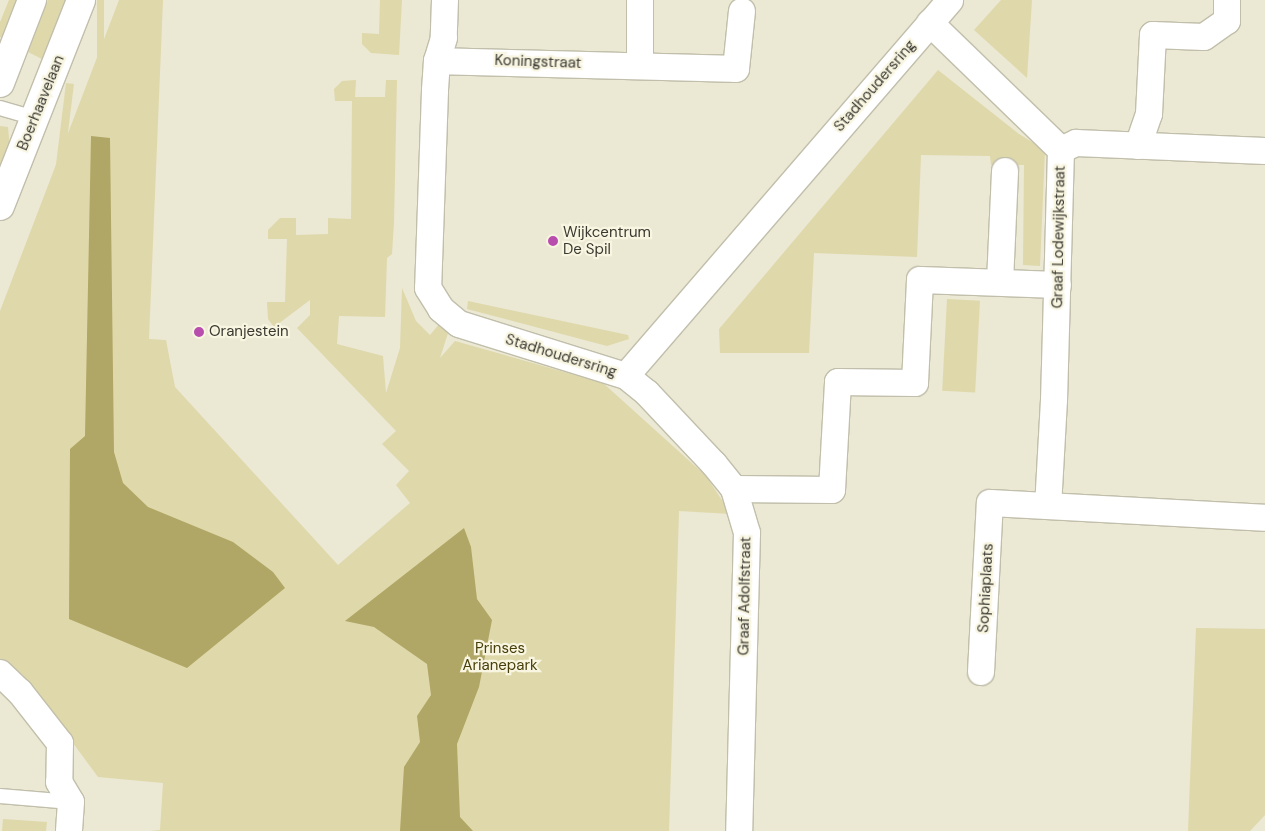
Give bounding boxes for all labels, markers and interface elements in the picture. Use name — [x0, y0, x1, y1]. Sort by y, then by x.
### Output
street label: Stadhoudersring — [830, 37, 920, 135]
street label: Koningstraat — [494, 51, 582, 73]
street label: Boerhaavelaan — [14, 53, 68, 153]
street label: Graaf Lodewijkstraat — [1049, 165, 1069, 309]
place label: Wijkcentrum De Spil — [563, 223, 651, 258]
marker: Wijkcentrum De Spil — [547, 235, 559, 247]
place label: Oranjestein — [209, 323, 289, 341]
marker: Oranjestein — [193, 326, 205, 338]
street label: Stadhoudersring — [503, 331, 619, 381]
street label: Graaf Adolfstraat — [735, 536, 755, 656]
street label: Sophiaplaats — [975, 543, 997, 633]
park label: Prinses Arianepark — [462, 639, 538, 674]

